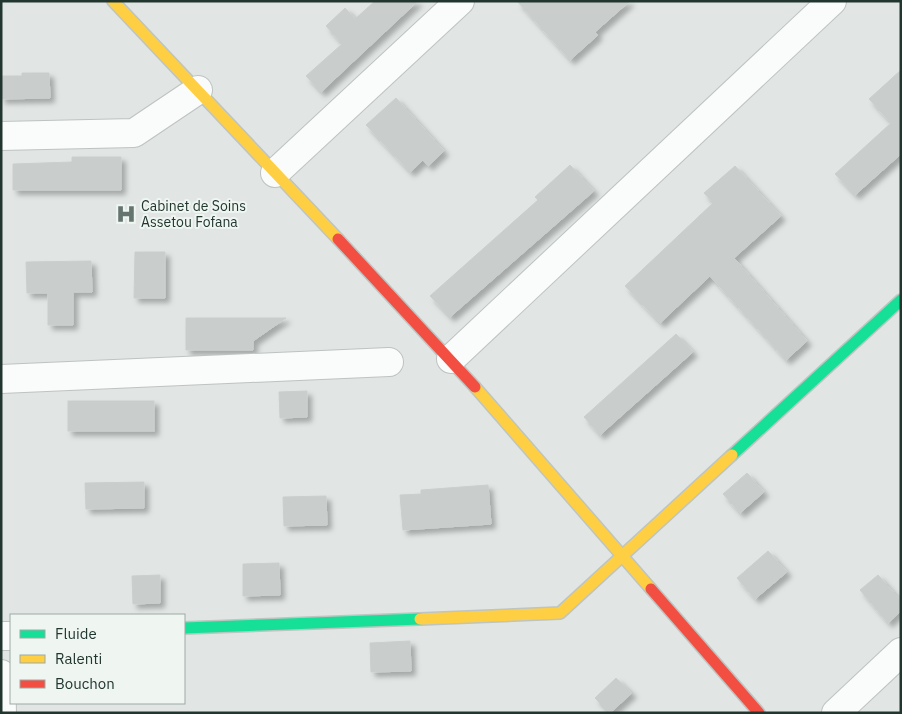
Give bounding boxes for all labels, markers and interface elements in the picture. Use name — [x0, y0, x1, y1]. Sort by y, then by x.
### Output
place label: Cabinet de Soins Assetou Fofana — [141, 197, 246, 231]
hospital icon: Cabinet de Soins Assetou Fofana — [115, 203, 137, 225]
legend — [10, 614, 185, 704]
text: Fluide — [55, 624, 97, 643]
text: Ralenti — [55, 649, 102, 668]
text: Bouchon — [55, 674, 115, 693]

